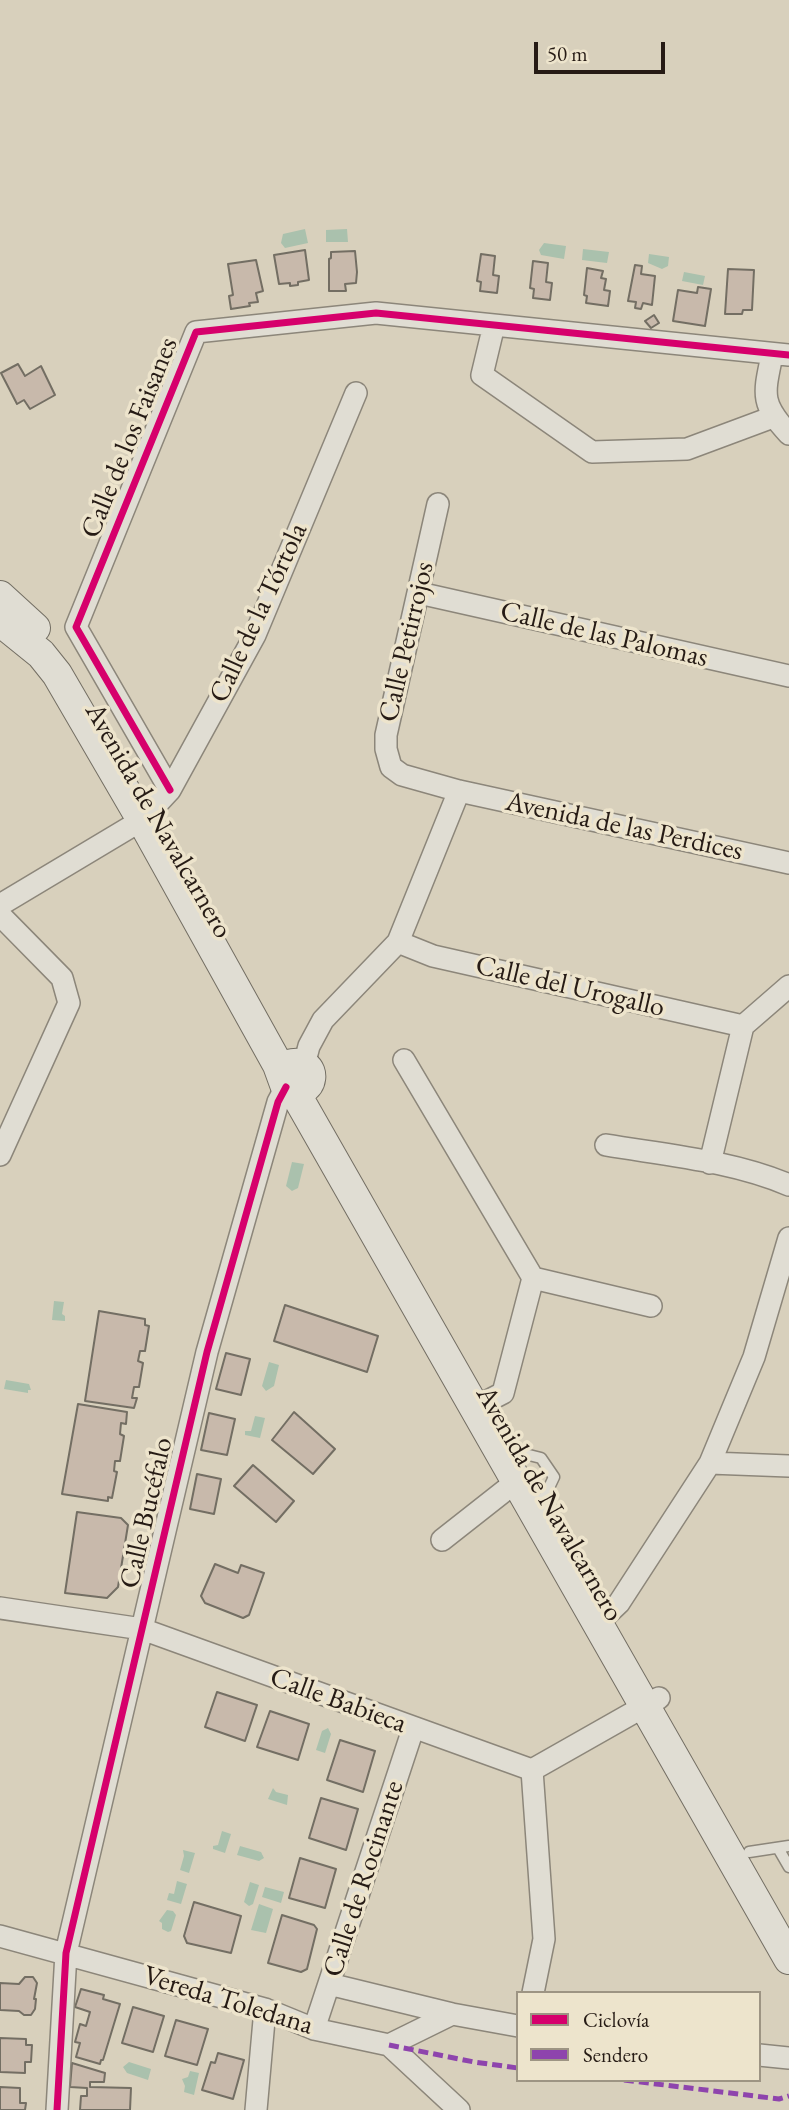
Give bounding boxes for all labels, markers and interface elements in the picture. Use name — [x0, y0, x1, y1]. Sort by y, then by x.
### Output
scale bar — [537, 28, 668, 72]
text: 50 m — [547, 40, 588, 67]
street label: Calle de los Faisanes — [74, 333, 186, 543]
street label: Calle de la Tórtola — [203, 518, 315, 708]
street label: Calle Petirrojos — [372, 559, 442, 725]
street label: Calle de las Palomas — [497, 595, 711, 675]
street label: Avenida de Navalcarnero — [77, 697, 239, 945]
street label: Avenida de las Perdices — [502, 785, 746, 869]
street label: Calle del Urogallo — [472, 949, 668, 1025]
street label: Avenida de Navalcarnero — [468, 1380, 630, 1628]
street label: Calle Bucéfalo — [113, 1434, 181, 1592]
street label: Calle Babieca — [265, 1661, 411, 1741]
street label: Calle de Rocinante — [316, 1777, 412, 1981]
street label: Vereda Toledana — [139, 1959, 317, 2043]
legend — [516, 1991, 761, 2082]
text: Ciclovía — [583, 2006, 649, 2033]
text: Sendero — [583, 2041, 648, 2068]

